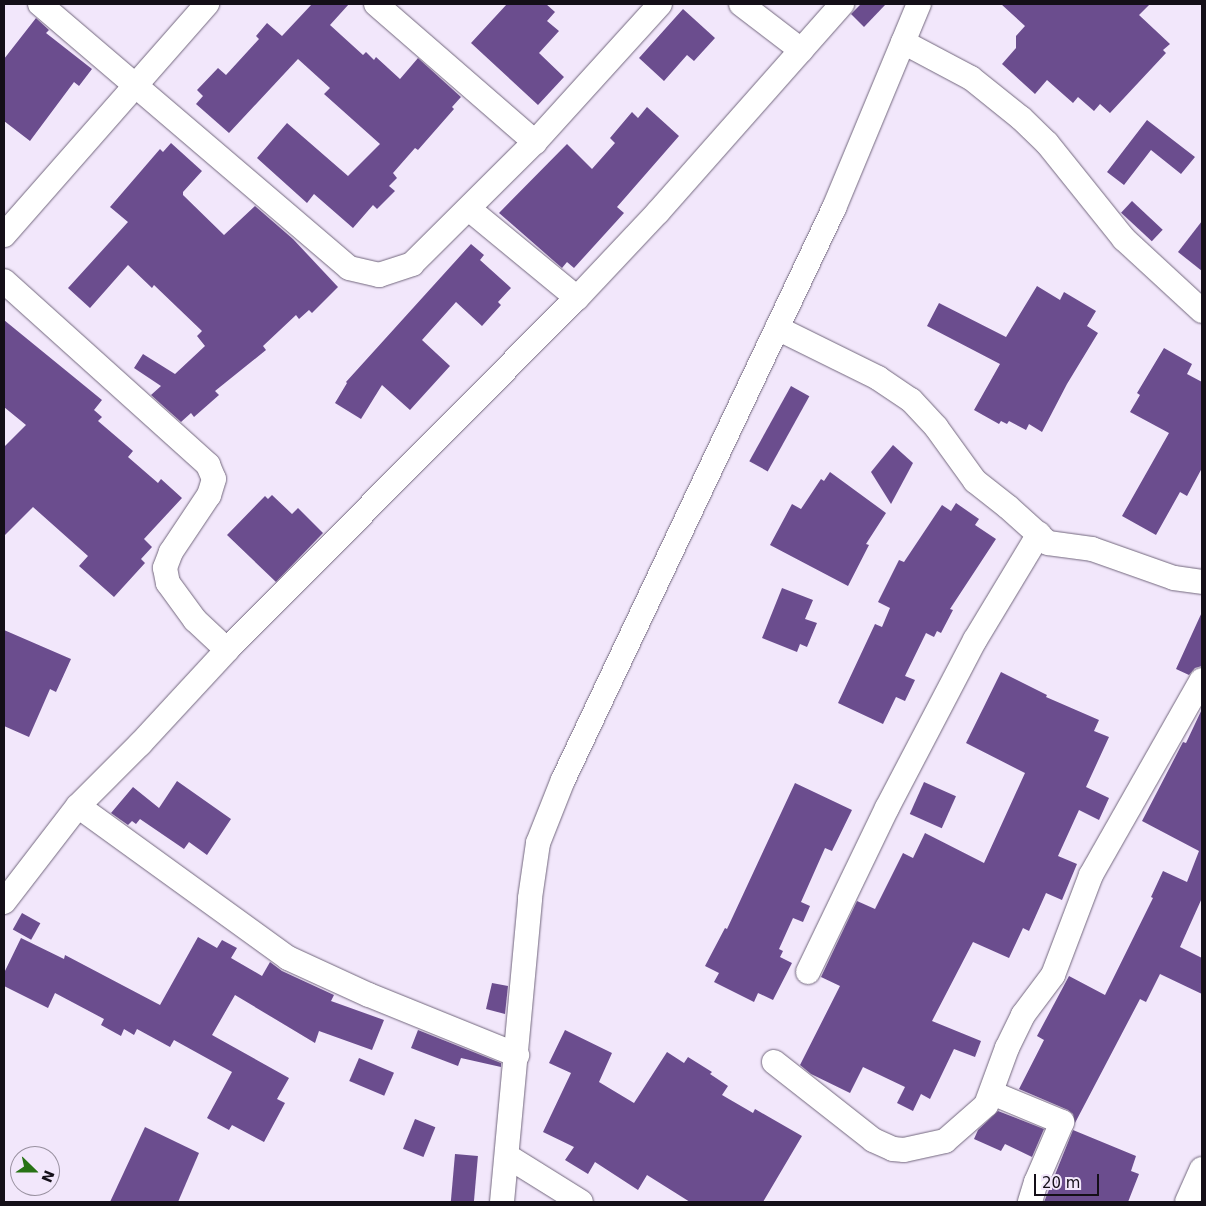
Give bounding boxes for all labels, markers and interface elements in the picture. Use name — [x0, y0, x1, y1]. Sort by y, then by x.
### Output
north arrow — [10, 1146, 60, 1196]
scale bar — [1036, 1164, 1101, 1196]
text: N — [38, 1168, 58, 1185]
text: 20 m — [1042, 1174, 1080, 1192]

